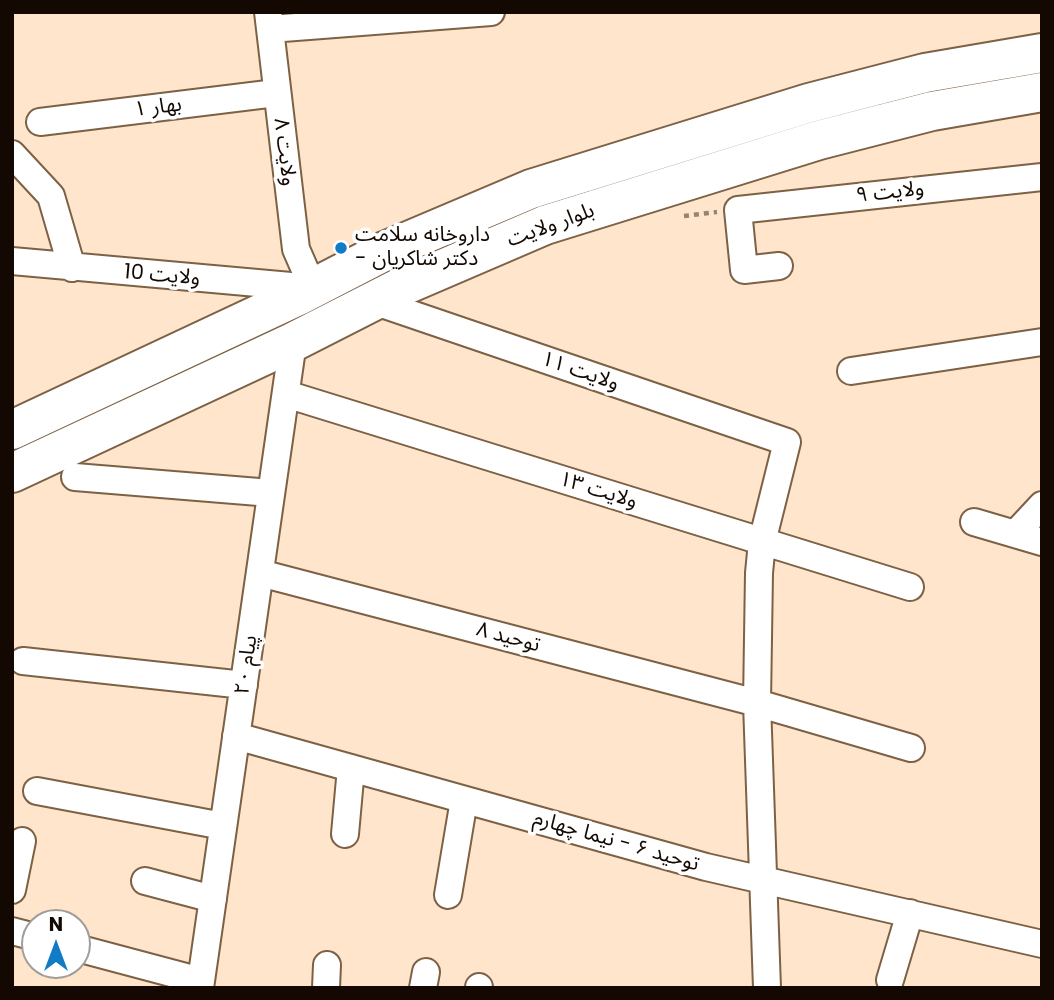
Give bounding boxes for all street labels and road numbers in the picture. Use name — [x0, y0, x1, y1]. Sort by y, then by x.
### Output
street label: بهار ۱ — [133, 93, 183, 123]
street label: ولایت ۸ — [267, 116, 301, 188]
street label: ولایت ۹ — [855, 177, 925, 209]
street label: بلوار ولایت — [504, 199, 598, 253]
street label: ولایت 10 — [123, 260, 201, 292]
street label: ولایت ۱۱ — [538, 347, 622, 397]
street label: ولایت ۱۳ — [556, 467, 640, 515]
street label: توحید ۸ — [473, 617, 543, 659]
street label: پیام ۲۰ — [230, 634, 264, 696]
street label: توحید ۶ - نیما چهارم — [530, 806, 702, 878]

